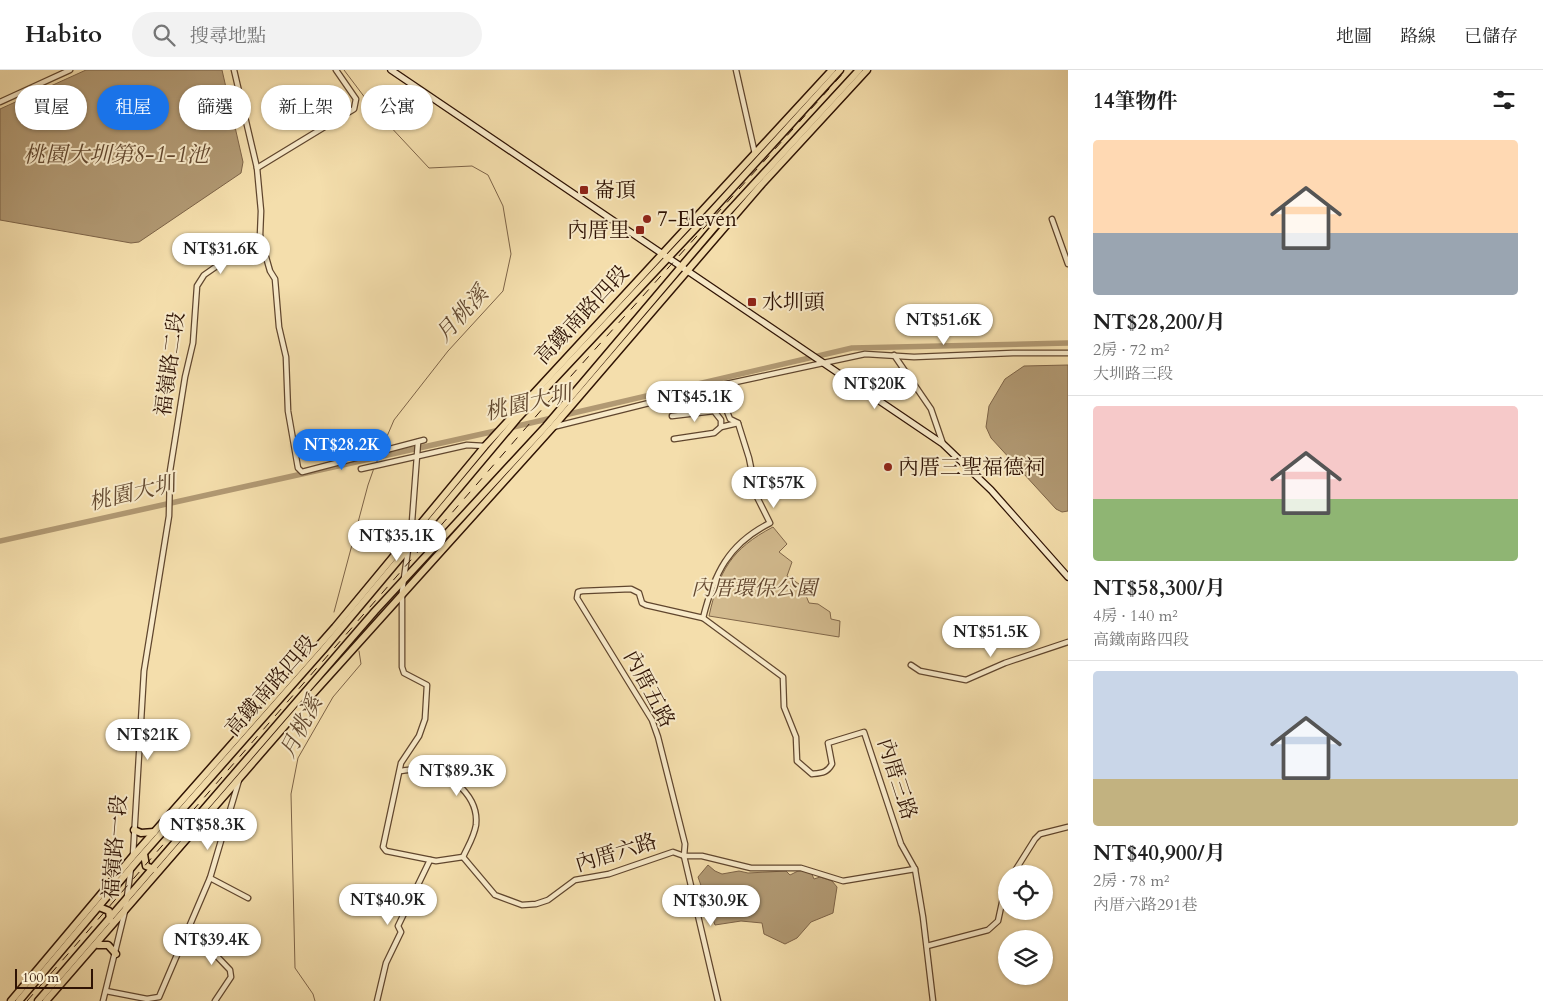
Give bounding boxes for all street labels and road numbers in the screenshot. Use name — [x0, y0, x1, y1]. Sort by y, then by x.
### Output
street label: 高鐵南路四段 — [528, 259, 636, 371]
street label: 福嶺路二段 — [148, 310, 192, 418]
street label: 高鐵南路四段 — [219, 629, 323, 743]
street label: 內厝五路 — [616, 645, 682, 733]
street label: 內厝三路 — [870, 735, 924, 823]
street label: 福嶺路一段 — [96, 793, 134, 901]
street label: 內厝六路 — [572, 827, 660, 879]

